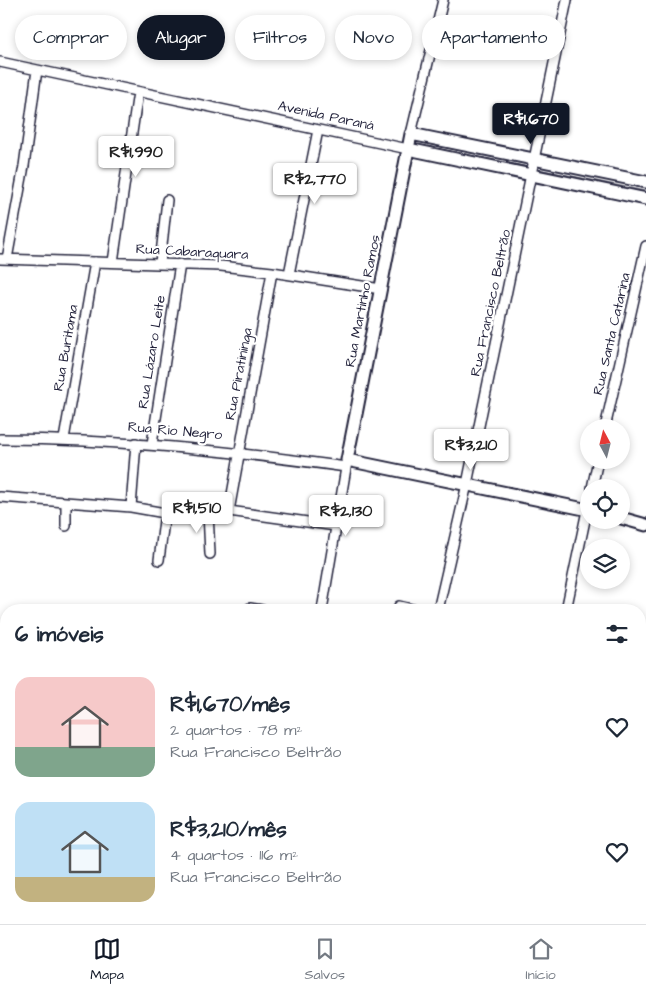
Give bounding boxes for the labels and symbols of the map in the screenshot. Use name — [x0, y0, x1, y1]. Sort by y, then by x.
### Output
street label: Avenida Paraná — [276, 96, 376, 136]
pin: R$1,670 — [485, 102, 577, 145]
pin: R$1,990 — [90, 136, 182, 178]
pin: R$2,770 — [269, 162, 361, 205]
street label: Rua Francisco Beltrão — [466, 228, 516, 378]
street label: Rua Martinho Ramos — [340, 233, 386, 369]
street label: Rua Cabaraquara — [135, 239, 249, 265]
street label: Rua Santa Catarina — [588, 271, 636, 397]
street label: Rua Lázaro Leite — [133, 293, 171, 410]
street label: Rua Buritama — [49, 303, 83, 393]
street label: Rua Piratininga — [220, 326, 258, 422]
street label: Rua Rio Negro — [127, 417, 223, 445]
north arrow — [580, 419, 630, 469]
pin: R$3,210 — [425, 428, 517, 471]
pin: R$1,510 — [151, 492, 243, 534]
pin: R$2,130 — [300, 494, 392, 537]

